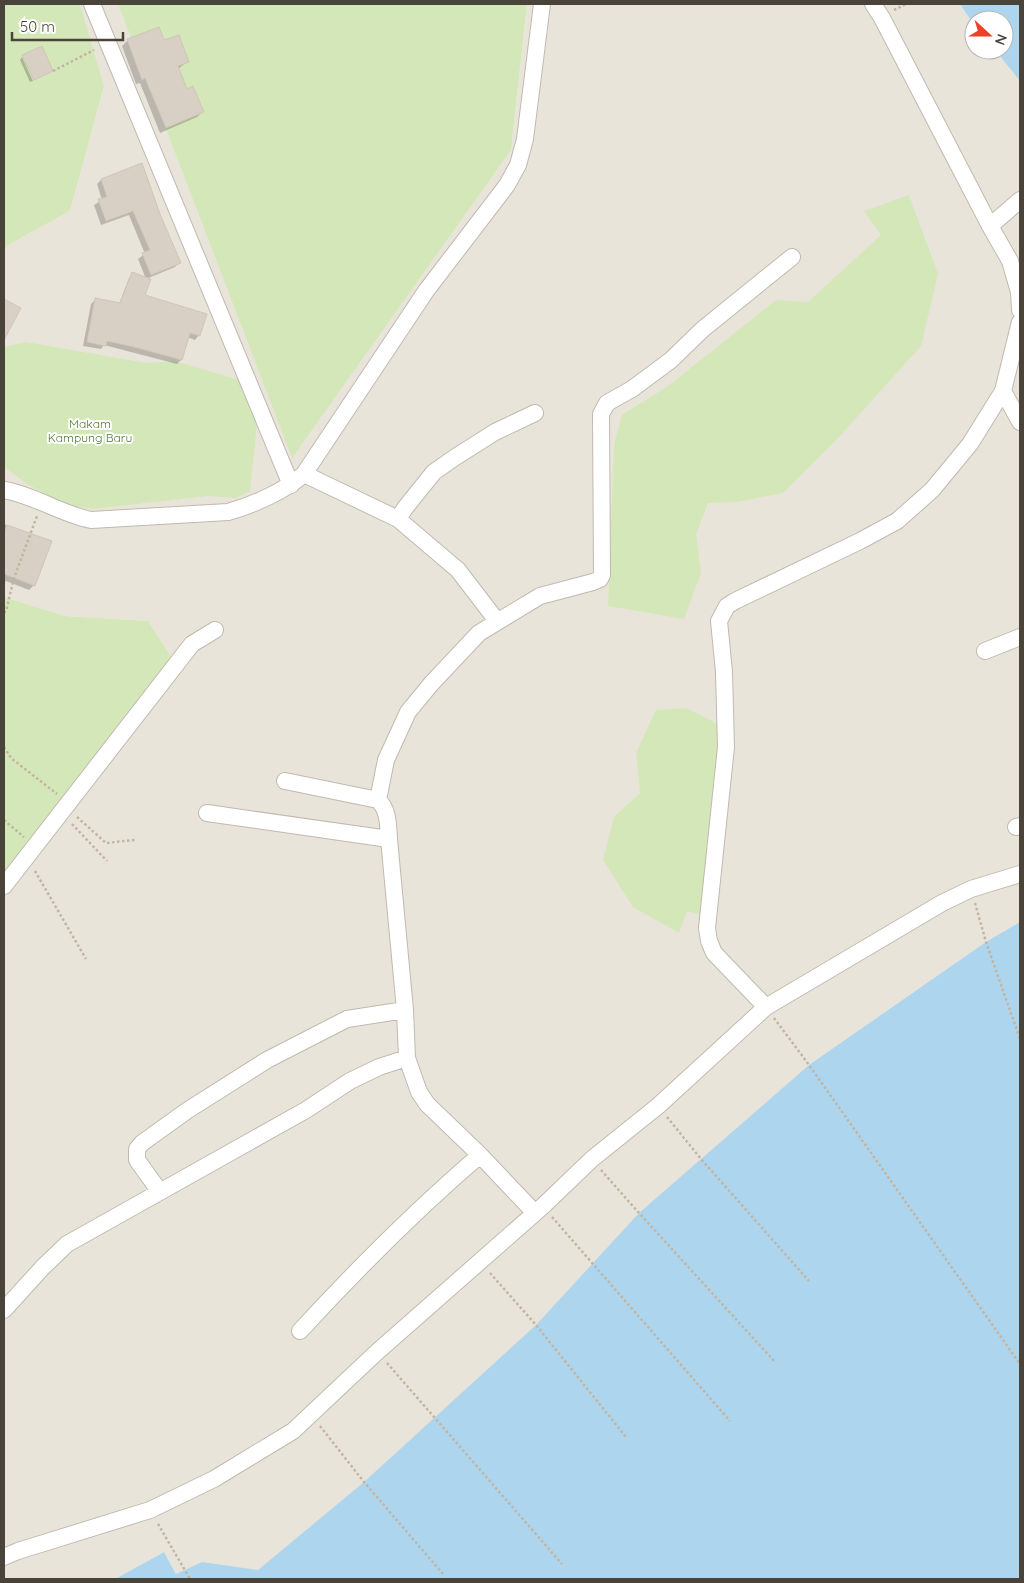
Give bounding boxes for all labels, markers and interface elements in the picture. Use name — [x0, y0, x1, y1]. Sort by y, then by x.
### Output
scale bar — [12, 10, 124, 42]
north arrow — [964, 10, 1014, 60]
text: 50 m — [20, 17, 55, 36]
text: N — [991, 32, 1011, 48]
park label: Makam Kampung Baru — [48, 416, 132, 445]

